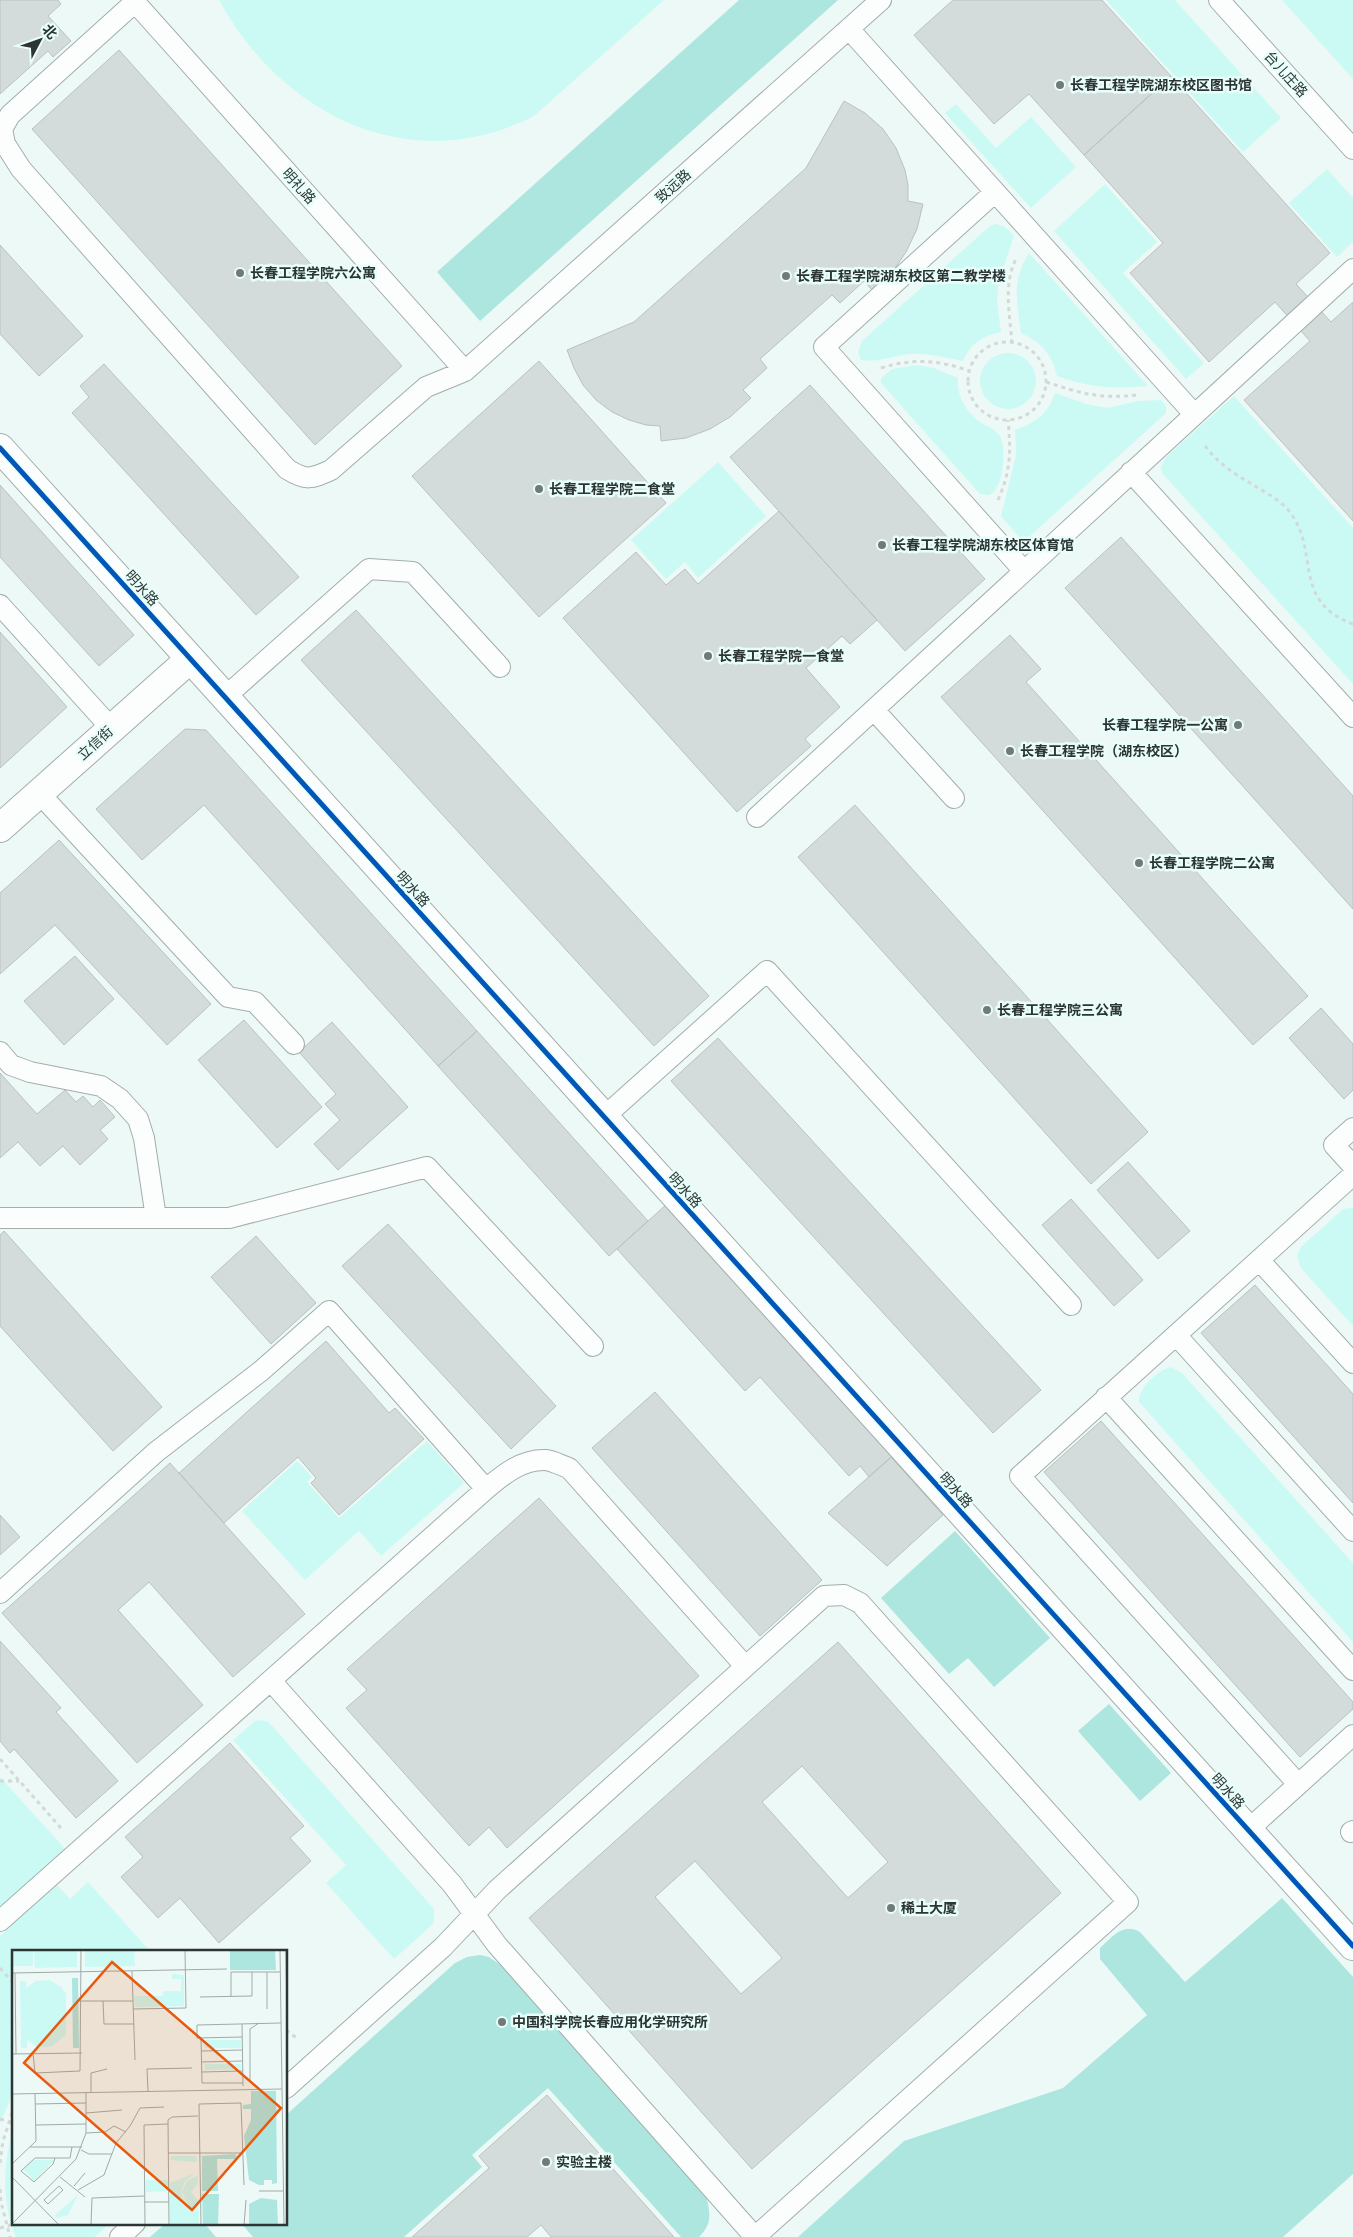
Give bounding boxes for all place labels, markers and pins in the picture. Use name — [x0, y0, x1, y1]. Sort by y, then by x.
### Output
place label: 长春工程学院湖东校区图书馆 — [1070, 74, 1252, 94]
marker: 长春工程学院湖东校区图书馆 — [1054, 79, 1066, 91]
place label: 长春工程学院六公寓 — [250, 262, 376, 282]
place label: 长春工程学院湖东校区第二教学楼 — [796, 265, 1006, 285]
marker: 长春工程学院六公寓 — [234, 267, 246, 279]
marker: 长春工程学院湖东校区第二教学楼 — [780, 270, 792, 282]
place label: 长春工程学院二食堂 — [549, 478, 675, 498]
marker: 长春工程学院二食堂 — [533, 483, 545, 495]
place label: 长春工程学院湖东校区体育馆 — [892, 534, 1074, 554]
marker: 长春工程学院湖东校区体育馆 — [876, 539, 888, 551]
place label: 长春工程学院一食堂 — [718, 645, 844, 665]
marker: 长春工程学院一食堂 — [702, 650, 714, 662]
place label: 长春工程学院一公寓 — [1102, 714, 1228, 734]
marker: 长春工程学院一公寓 — [1232, 719, 1244, 731]
place label: 长春工程学院（湖东校区） — [1020, 740, 1188, 760]
marker: 长春工程学院（湖东校区） — [1004, 745, 1016, 757]
place label: 长春工程学院二公寓 — [1149, 852, 1275, 872]
marker: 长春工程学院二公寓 — [1133, 857, 1145, 869]
place label: 长春工程学院三公寓 — [997, 999, 1123, 1019]
marker: 长春工程学院三公寓 — [981, 1004, 993, 1016]
place label: 稀土大厦 — [901, 1897, 957, 1917]
marker: 稀土大厦 — [885, 1902, 897, 1914]
place label: 中国科学院长春应用化学研究所 — [512, 2011, 708, 2031]
marker: 中国科学院长春应用化学研究所 — [496, 2016, 508, 2028]
place label: 实验主楼 — [556, 2151, 612, 2171]
marker: 实验主楼 — [540, 2156, 552, 2168]

